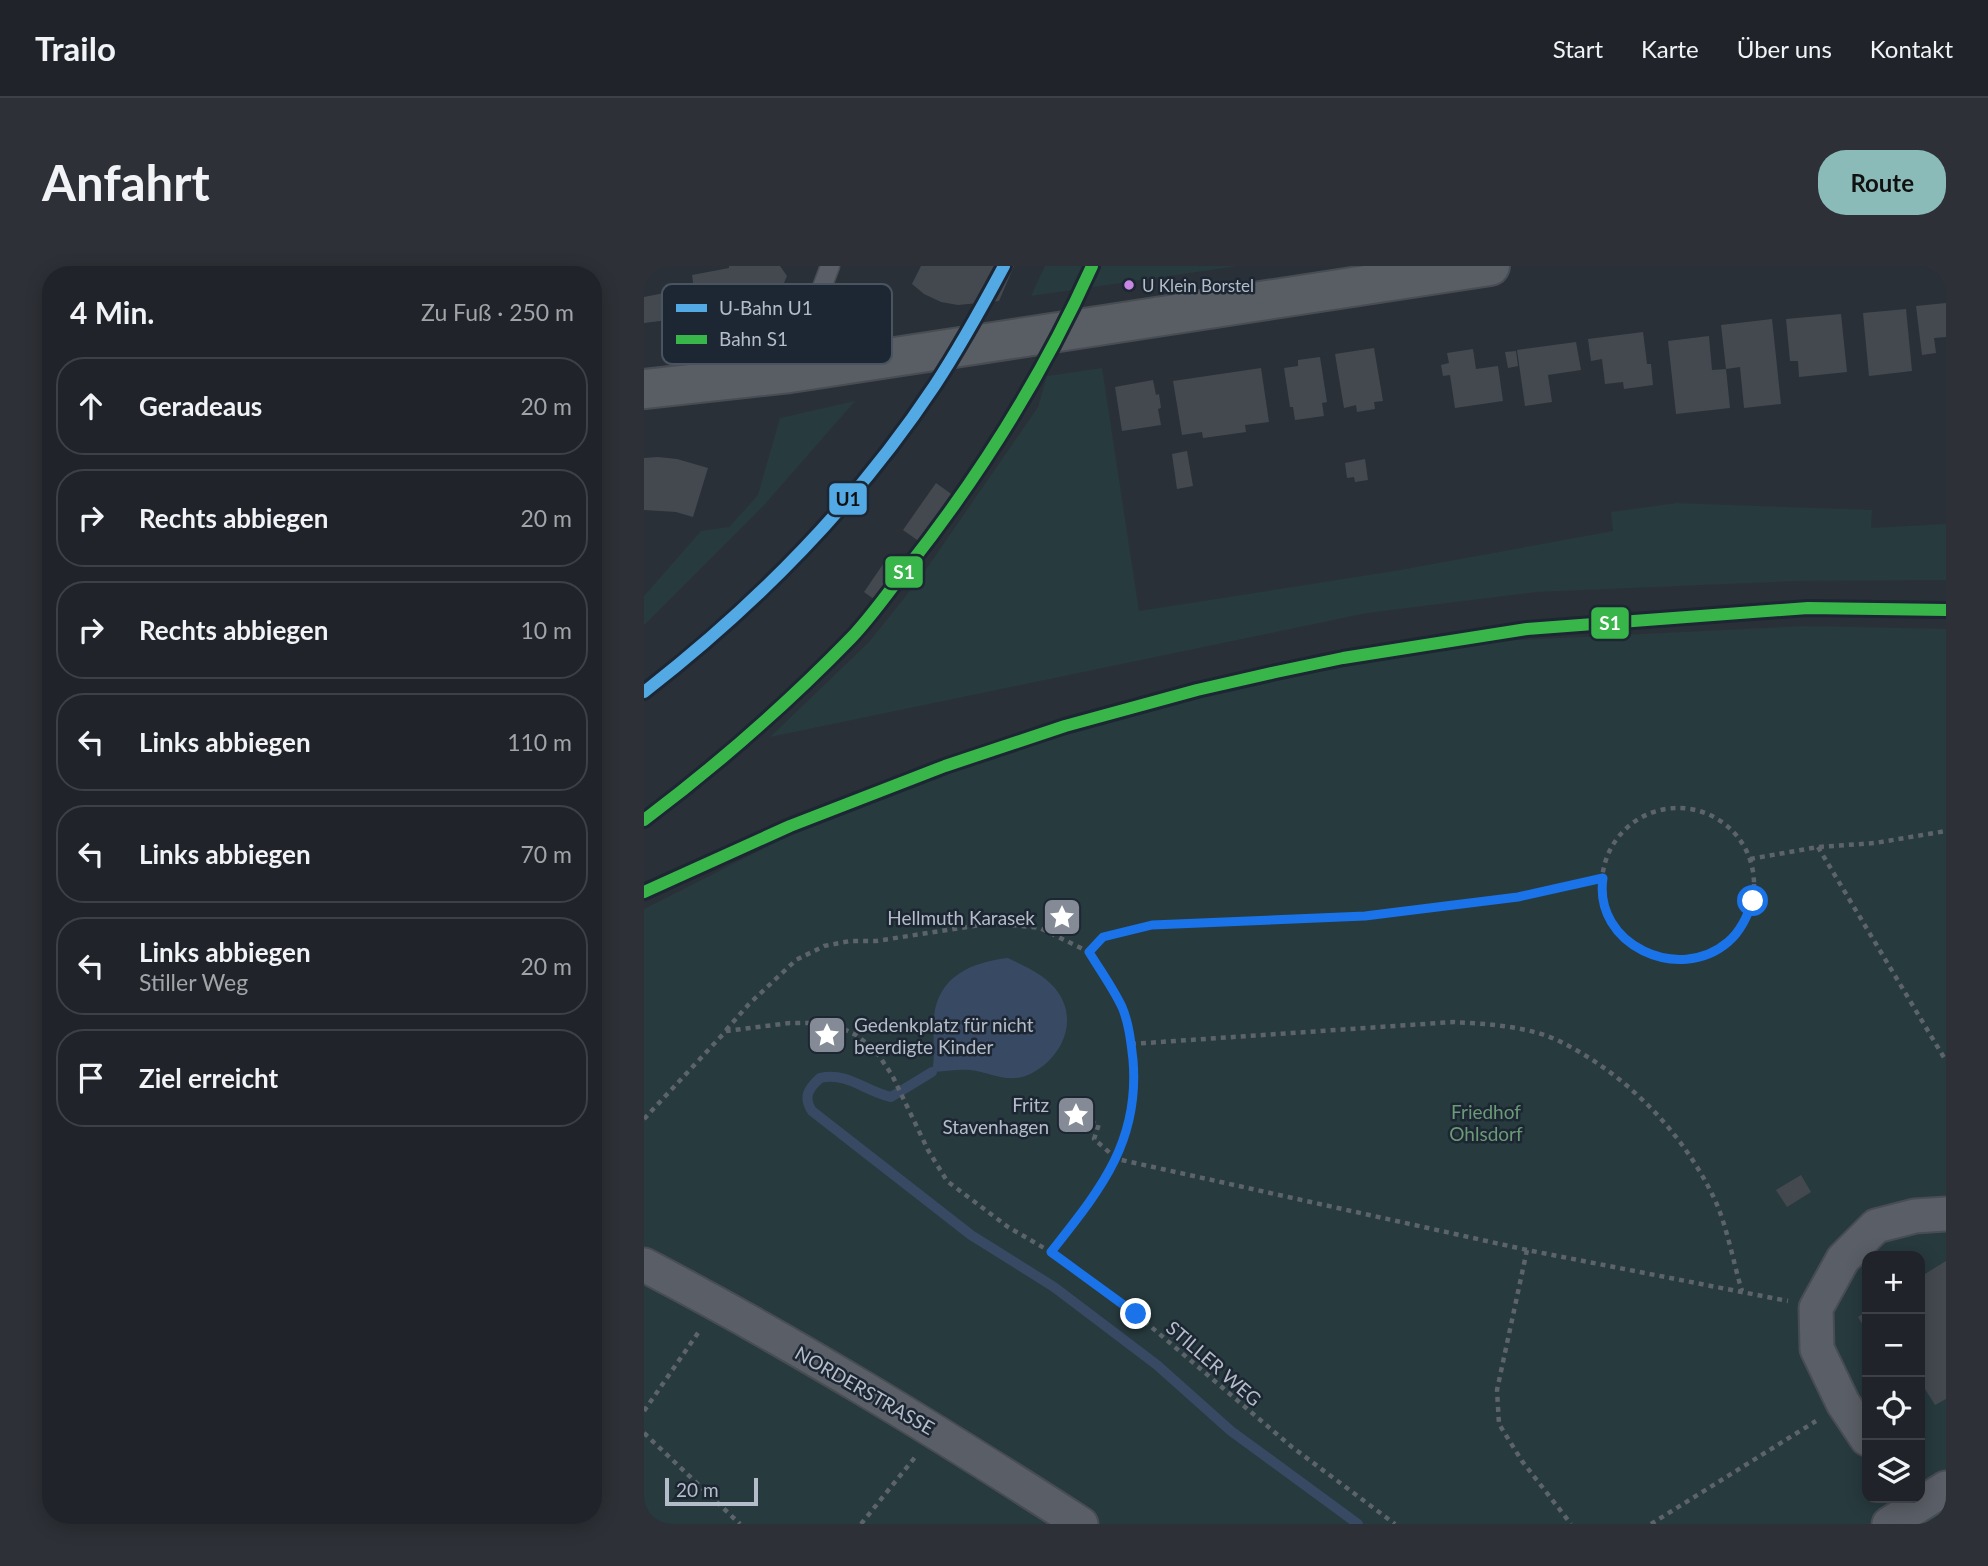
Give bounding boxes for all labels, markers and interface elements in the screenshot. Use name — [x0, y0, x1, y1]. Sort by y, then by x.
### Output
text: Trailo — [35, 28, 116, 68]
text: Start — [1553, 34, 1603, 63]
text: Karte — [1641, 34, 1699, 63]
text: Über uns — [1737, 34, 1832, 63]
text: Kontakt — [1870, 34, 1953, 63]
button: Route — [1818, 150, 1946, 215]
text: Anfahrt — [42, 153, 210, 211]
place label: U Klein Borstel — [1142, 275, 1254, 296]
marker: U Klein Borstel — [1122, 278, 1136, 292]
legend — [662, 284, 892, 364]
text: 4 Min. — [70, 294, 155, 330]
text: U-Bahn U1 — [719, 296, 813, 319]
text: Zu Fuß · 250 m — [421, 298, 574, 326]
text: Bahn S1 — [719, 327, 788, 350]
icon: ahead — [72, 387, 110, 425]
text: Geradeaus — [139, 390, 262, 422]
text: 20 m — [521, 392, 572, 420]
line badge: U1 — [828, 482, 868, 516]
text: U1 — [835, 487, 861, 510]
icon: right — [72, 499, 110, 537]
text: Rechts abbiegen — [139, 502, 328, 534]
text: 20 m — [521, 504, 572, 532]
line badge: S1 — [884, 555, 924, 589]
text: S1 — [893, 560, 915, 583]
line badge: S1 — [1590, 606, 1630, 640]
icon: right — [72, 611, 110, 649]
text: S1 — [1599, 611, 1621, 634]
text: Rechts abbiegen — [139, 614, 328, 646]
text: 10 m — [521, 616, 572, 644]
icon: left — [72, 723, 110, 761]
text: Links abbiegen — [139, 726, 311, 758]
text: 110 m — [507, 728, 572, 756]
icon: left — [72, 835, 110, 873]
text: Links abbiegen — [139, 838, 311, 870]
text: 70 m — [521, 840, 572, 868]
route start — [1737, 885, 1768, 916]
place icon: Hellmuth Karasek — [1041, 896, 1083, 938]
place label: Hellmuth Karasek — [887, 906, 1035, 929]
text: Links abbiegen — [139, 936, 311, 968]
icon: left — [72, 947, 110, 985]
text: 20 m — [521, 952, 572, 980]
text: Stiller Weg — [139, 968, 248, 996]
place label: Gedenkplatz für nicht beerdigte Kinder — [854, 1013, 1034, 1058]
place icon: Gedenkplatz für nicht beerdigte Kinder — [806, 1014, 848, 1056]
icon: arrive — [72, 1059, 110, 1097]
text: Ziel erreicht — [139, 1062, 278, 1094]
place label: Fritz Stavenhagen — [942, 1093, 1049, 1138]
place icon: Fritz Stavenhagen — [1055, 1094, 1097, 1136]
park label: Friedhof Ohlsdorf — [1449, 1100, 1523, 1145]
map controls — [1862, 1251, 1925, 1503]
button: + — [1862, 1251, 1925, 1314]
route end — [1120, 1298, 1151, 1329]
button: − — [1862, 1314, 1925, 1377]
street label: STILLER WEG — [1162, 1316, 1266, 1410]
street label: NORDERSTRASSE — [791, 1341, 939, 1439]
button: locate — [1862, 1377, 1925, 1440]
button: layers — [1862, 1440, 1925, 1503]
scale bar — [665, 1475, 758, 1507]
text: 20 m — [676, 1478, 719, 1501]

